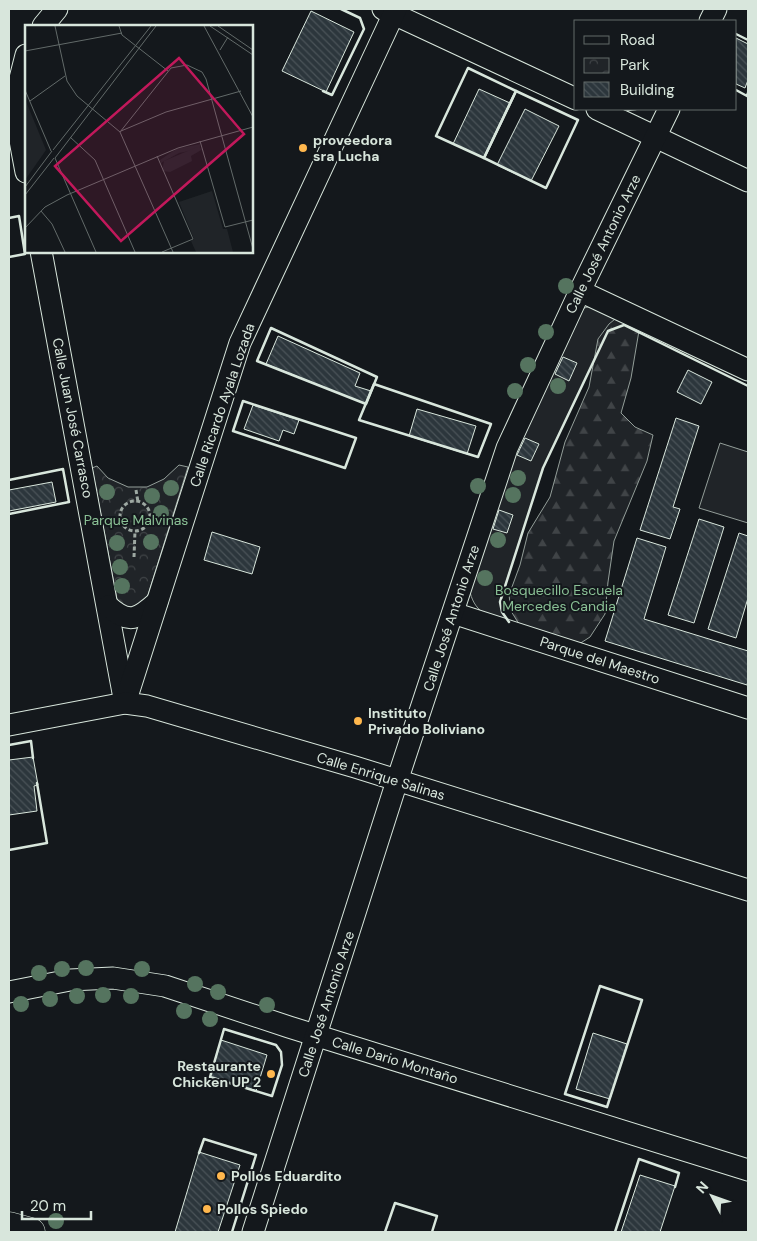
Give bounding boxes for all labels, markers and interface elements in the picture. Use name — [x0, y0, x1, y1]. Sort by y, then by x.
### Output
legend — [574, 20, 737, 110]
inset map — [25, 25, 252, 252]
text: Road — [620, 30, 655, 50]
text: Park — [620, 55, 650, 75]
text: Building — [620, 80, 675, 100]
place label: proveedora sra Lucha — [313, 131, 392, 165]
marker: proveedora sra Lucha — [297, 142, 309, 154]
street label: Calle José Antonio Arze — [561, 171, 645, 317]
street label: Calle Ricardo Ayala Lozada — [185, 321, 259, 489]
street label: Calle Juan José Carrasco — [49, 336, 97, 500]
park label: Parque Malvinas — [84, 511, 188, 529]
street label: Calle José Antonio Arze — [419, 543, 483, 693]
park label: Bosquecillo Escuela Mercedes Candia — [495, 581, 623, 615]
street label: Parque del Maestro — [538, 632, 662, 688]
place label: Instituto Privado Boliviano — [368, 704, 485, 738]
marker: Instituto Privado Boliviano — [352, 715, 364, 727]
street label: Calle Enrique Salinas — [315, 748, 447, 804]
street label: Calle José Antonio Arze — [294, 929, 358, 1079]
street label: Calle Dario Montaño — [330, 1032, 460, 1088]
place label: Restaurante Chicken UP 2 — [172, 1057, 261, 1091]
marker: Restaurante Chicken UP 2 — [265, 1068, 277, 1080]
place label: Pollos Eduardito — [231, 1167, 342, 1185]
marker: Pollos Eduardito — [215, 1170, 227, 1182]
north arrow — [687, 1171, 737, 1221]
text: N — [692, 1178, 712, 1197]
scale bar — [22, 1188, 91, 1220]
text: 20 m — [30, 1196, 66, 1216]
place label: Pollos Spiedo — [217, 1200, 308, 1218]
marker: Pollos Spiedo — [201, 1203, 213, 1215]

